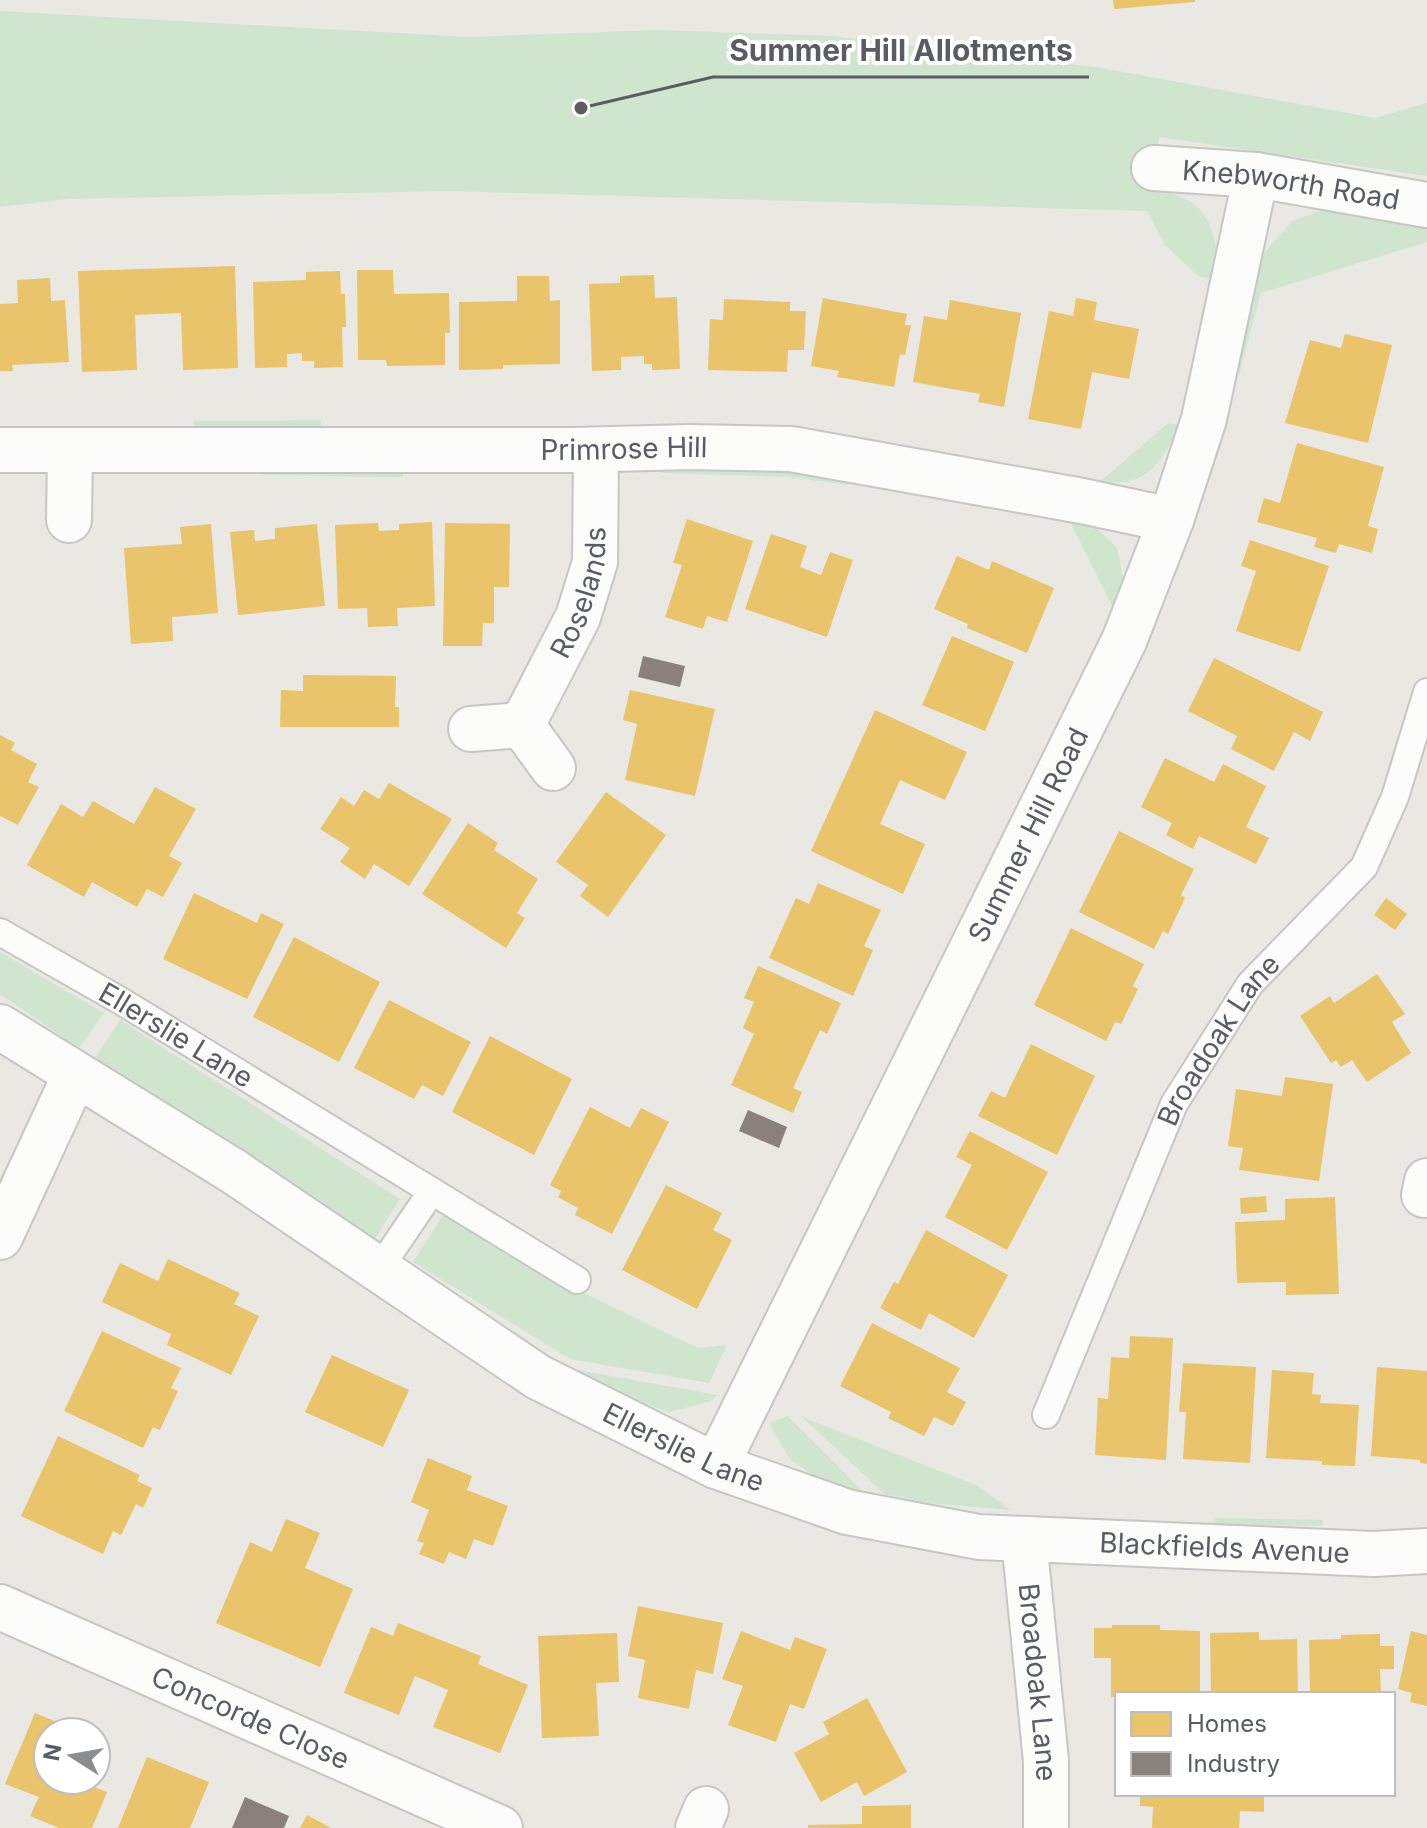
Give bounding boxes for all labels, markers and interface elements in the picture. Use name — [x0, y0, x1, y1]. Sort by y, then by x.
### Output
callout: Summer Hill Allotments — [713, 23, 1089, 77]
text: Summer Hill Allotments — [729, 32, 1073, 68]
street label: Knebworth Road — [1181, 153, 1402, 217]
street label: Primrose Hill — [540, 430, 708, 467]
street label: Roselands — [543, 527, 612, 664]
street label: Summer Hill Road — [961, 722, 1095, 948]
street label: Broadoak Lane — [1150, 947, 1287, 1131]
street label: Ellerslie Lane — [93, 975, 259, 1095]
street label: Ellerslie Lane — [597, 1395, 769, 1499]
street label: Blackfields Avenue — [1099, 1525, 1351, 1570]
street label: Broadoak Lane — [1011, 1582, 1063, 1781]
street label: Concorde Close — [146, 1659, 355, 1776]
legend — [1115, 1692, 1395, 1796]
text: Homes — [1187, 1709, 1267, 1738]
north arrow — [32, 1716, 112, 1796]
text: N — [38, 1741, 67, 1763]
text: Industry — [1187, 1749, 1280, 1778]

